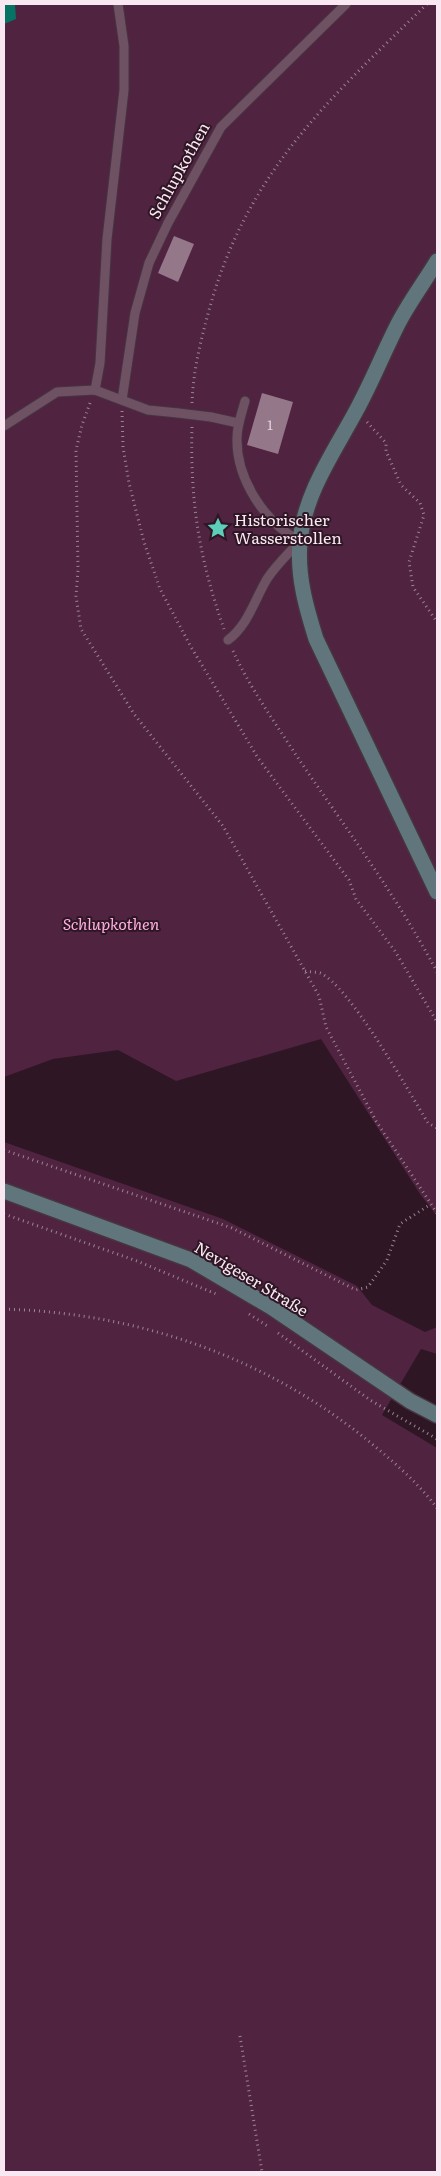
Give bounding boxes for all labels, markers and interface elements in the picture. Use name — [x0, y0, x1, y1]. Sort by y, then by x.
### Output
street label: Schlupkothen — [141, 117, 215, 223]
house number: 1 — [267, 414, 273, 434]
place label: Historischer Wasserstollen — [234, 507, 342, 549]
place icon: Historischer Wasserstollen — [205, 515, 231, 541]
park label: Schlupkothen — [63, 911, 160, 935]
street label: Nevigeser Straße — [190, 1234, 314, 1322]

